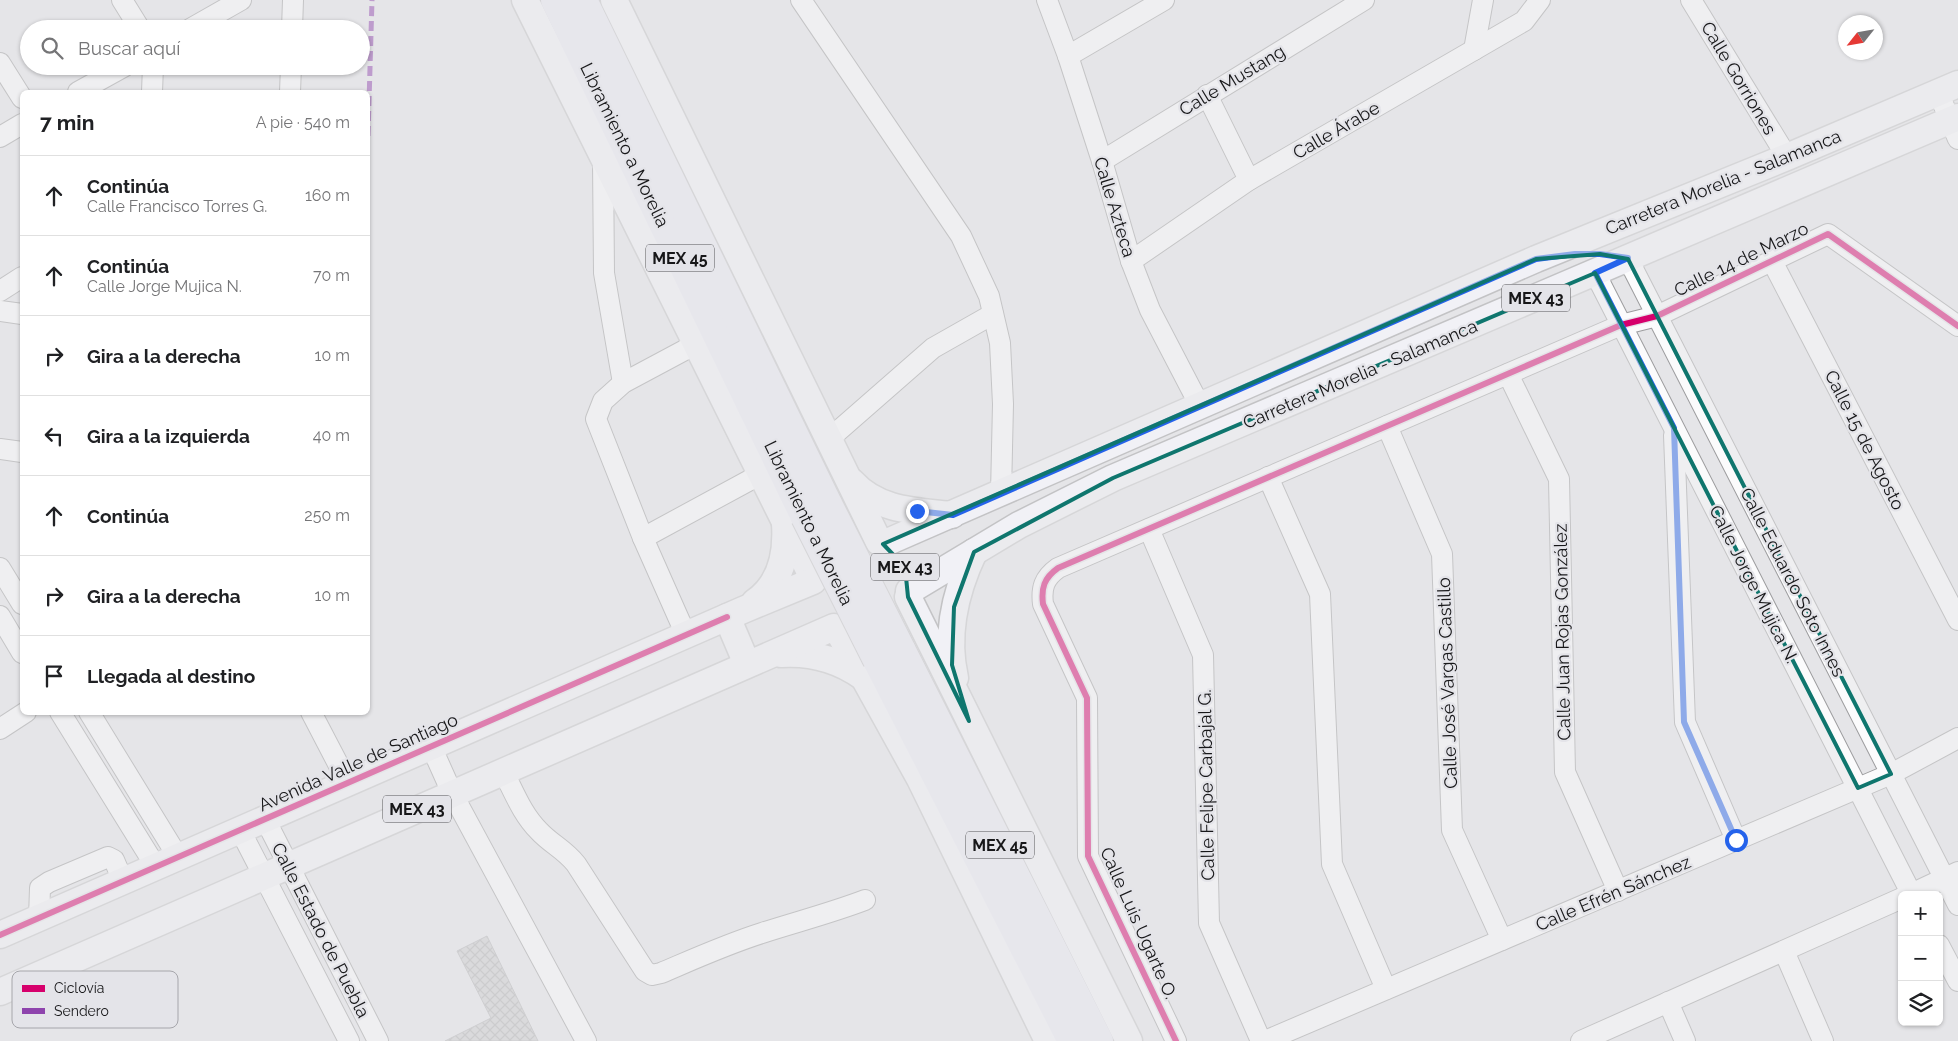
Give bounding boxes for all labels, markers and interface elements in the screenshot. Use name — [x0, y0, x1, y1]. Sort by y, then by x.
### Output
north arrow — [1838, 15, 1883, 60]
street label: Calle Gorriones — [1697, 18, 1781, 138]
search box — [20, 20, 370, 75]
icon: search — [38, 34, 66, 62]
text: Buscar aquí — [78, 37, 180, 59]
street label: Calle Mustang — [1175, 40, 1289, 120]
street label: Libramiento a Morelia — [576, 59, 674, 231]
street label: Calle Árabe — [1288, 96, 1383, 163]
text: 7 min — [40, 110, 94, 135]
text: A pie · 540 m — [256, 113, 350, 132]
street label: Carretera Morelia - Salamanca — [1602, 125, 1844, 239]
street label: Calle Azteca — [1090, 154, 1140, 260]
text: Continúa — [87, 175, 169, 197]
icon: ahead — [40, 182, 68, 210]
text: 160 m — [305, 186, 350, 205]
text: Calle Francisco Torres G. — [87, 197, 267, 216]
street label: Calle 14 de Marzo — [1670, 217, 1812, 301]
road number: MEX 45 — [646, 244, 714, 272]
text: Continúa — [87, 255, 169, 277]
icon: ahead — [40, 262, 68, 290]
text: 70 m — [313, 266, 350, 285]
text: Calle Jorge Mujica N. — [87, 277, 242, 296]
road number: MEX 43 — [1502, 284, 1570, 312]
street label: Carretera Morelia - Salamanca — [1240, 315, 1480, 433]
icon: right — [40, 342, 68, 370]
text: Gira a la derecha — [87, 345, 241, 367]
text: 10 m — [315, 346, 350, 365]
street label: Calle 15 de Agosto — [1821, 367, 1909, 514]
icon: left — [40, 422, 68, 450]
text: Gira a la izquierda — [87, 425, 250, 447]
text: 40 m — [313, 426, 350, 445]
street label: Libramiento a Morelia — [760, 437, 858, 609]
street label: Calle Eduardo Soto Innes — [1736, 484, 1850, 680]
route end — [906, 500, 929, 523]
icon: ahead — [40, 502, 68, 530]
street label: Calle Jorge Mujica N. — [1705, 502, 1803, 666]
text: Continúa — [87, 505, 169, 527]
text: 250 m — [304, 506, 350, 525]
street label: Calle Juan Rojas González — [1550, 523, 1574, 741]
road number: MEX 43 — [871, 554, 939, 580]
street label: Calle José Vargas Castillo — [1433, 577, 1461, 789]
icon: right — [40, 582, 68, 610]
text: Gira a la derecha — [87, 585, 241, 607]
text: 10 m — [315, 586, 350, 605]
icon: arrive — [40, 662, 68, 690]
text: Llegada al destino — [87, 665, 255, 687]
street label: Calle Felipe Carbajal G. — [1194, 689, 1218, 881]
street label: Avenida Valle de Santiago — [255, 708, 461, 816]
road number: MEX 43 — [383, 796, 451, 822]
route start — [1725, 829, 1748, 852]
road number: MEX 45 — [966, 832, 1034, 858]
street label: Calle Estado de Puebla — [268, 839, 374, 1021]
street label: Calle Luis Ugarte O. — [1096, 844, 1182, 1002]
street label: Calle Efrén Sánchez — [1532, 851, 1694, 935]
map controls — [1898, 891, 1943, 1026]
button: + — [1898, 891, 1943, 936]
button: − — [1898, 936, 1943, 981]
legend — [12, 971, 178, 1028]
text: Ciclovía — [54, 980, 104, 996]
button: layers — [1898, 981, 1943, 1026]
text: Sendero — [54, 1003, 109, 1019]

